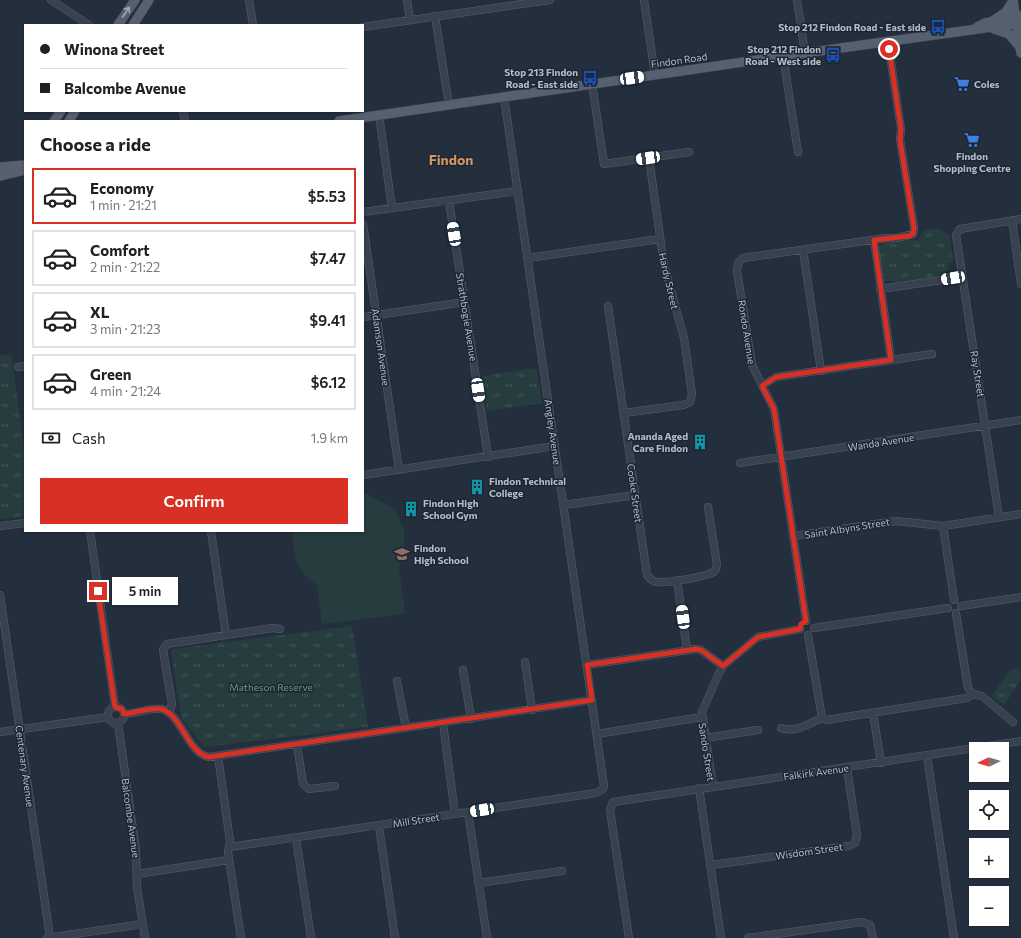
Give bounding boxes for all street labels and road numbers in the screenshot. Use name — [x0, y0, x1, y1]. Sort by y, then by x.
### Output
street label: Findon Road — [650, 50, 708, 70]
street label: Hardy Street — [657, 252, 681, 310]
street label: Strathbogie Avenue — [454, 272, 480, 362]
street label: Rondo Avenue — [736, 299, 758, 365]
street label: Adamson Avenue — [370, 308, 392, 386]
street label: Ray Street — [968, 350, 988, 398]
street label: Angley Avenue — [542, 398, 564, 466]
street label: Wanda Avenue — [847, 431, 915, 453]
street label: Cooke Street — [625, 463, 645, 523]
street label: Saint Albyns Street — [803, 515, 891, 541]
street label: Sando Street — [696, 722, 718, 782]
street label: Centenary Avenue — [13, 724, 37, 808]
street label: Falkirk Avenue — [783, 761, 849, 783]
street label: Balcombe Avenue — [119, 777, 143, 859]
street label: Mill Street — [392, 810, 440, 830]
street label: Wisdom Street — [775, 840, 843, 862]

